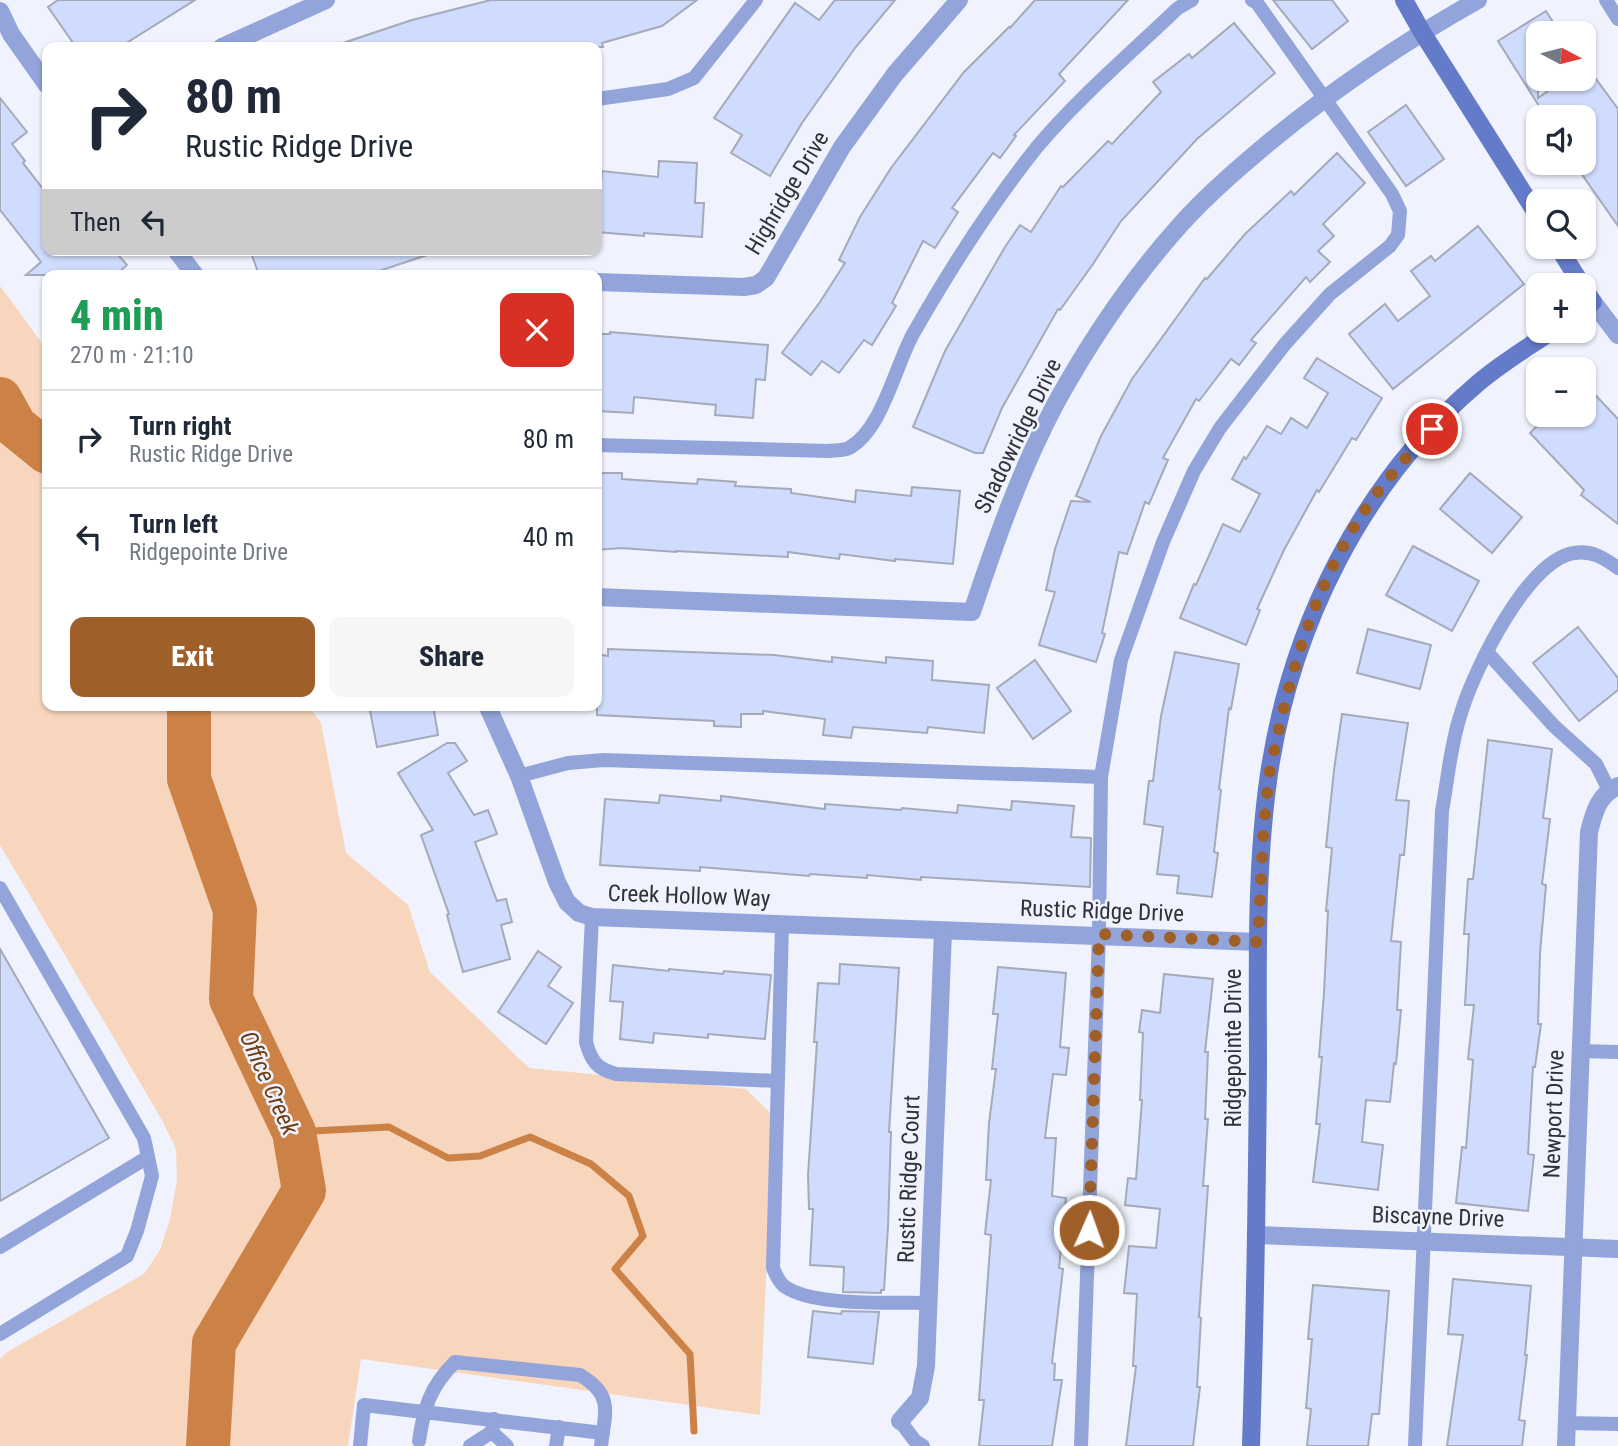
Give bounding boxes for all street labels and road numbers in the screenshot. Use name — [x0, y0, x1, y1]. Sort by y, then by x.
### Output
street label: Highridge Drive — [740, 126, 834, 260]
street label: Shadowridge Drive — [969, 354, 1067, 518]
street label: Creek Hollow Way — [607, 880, 771, 912]
street label: Rustic Ridge Drive — [1020, 895, 1184, 927]
street label: Ridgepointe Drive — [1220, 968, 1247, 1128]
street label: Newport Drive — [1538, 1049, 1570, 1179]
street label: Rustic Ridge Court — [893, 1094, 925, 1264]
street label: Biscayne Drive — [1371, 1201, 1505, 1233]

